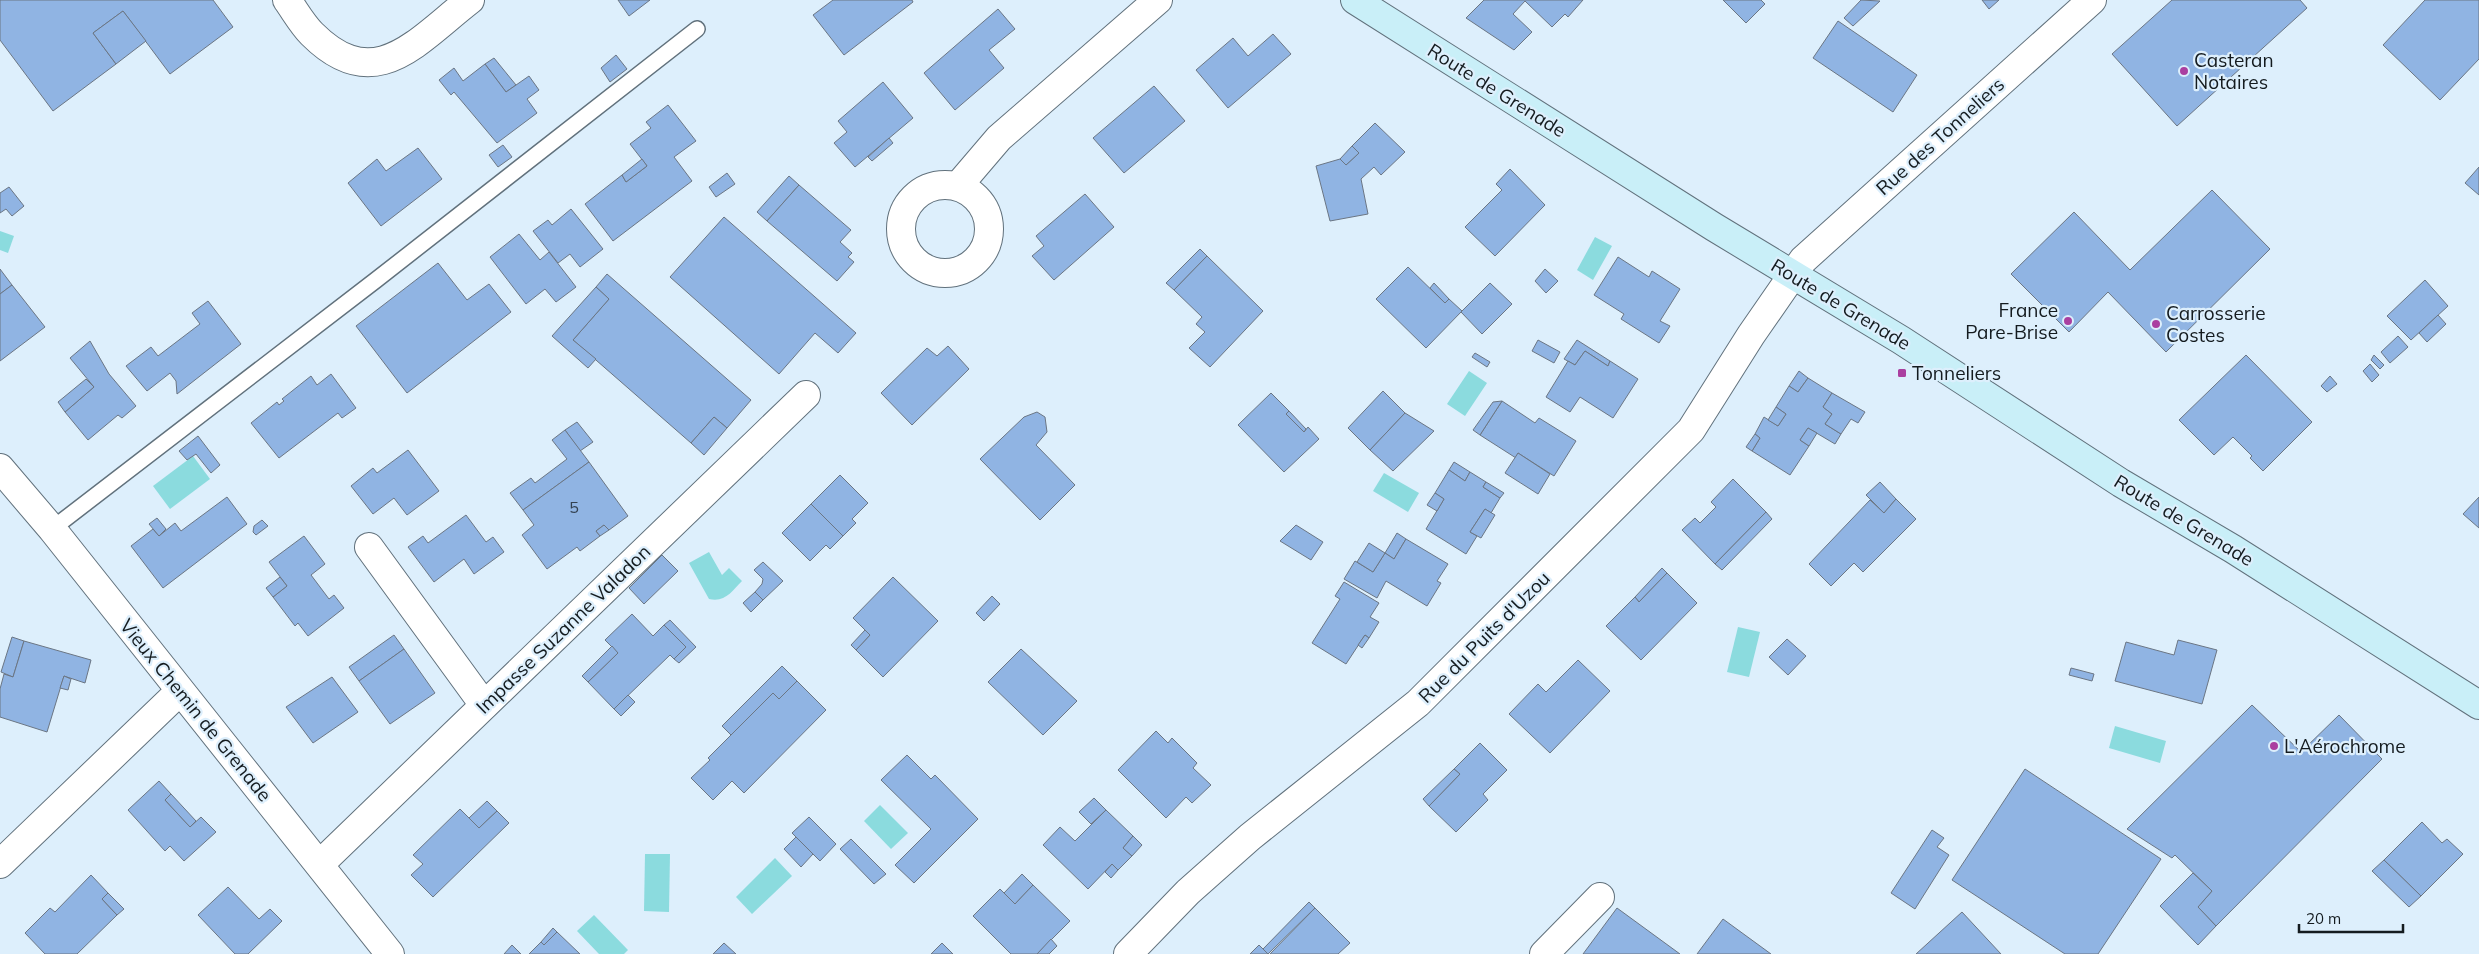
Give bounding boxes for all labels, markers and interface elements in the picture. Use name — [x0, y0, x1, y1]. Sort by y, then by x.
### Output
street label: Route de Grenade — [1423, 38, 1571, 142]
place label: Casteran Notaires — [2194, 48, 2274, 94]
marker: Casteran Notaires — [2178, 65, 2190, 77]
street label: Rue des Tonneliers — [1871, 72, 2009, 200]
street label: Route de Grenade — [1767, 253, 1915, 355]
place label: France Pare-Brise — [1965, 298, 2058, 344]
place label: Carrosserie Costes — [2166, 301, 2266, 347]
marker: France Pare-Brise — [2062, 315, 2074, 327]
marker: Carrosserie Costes — [2150, 318, 2162, 330]
place label: Tonneliers — [1912, 361, 2001, 385]
marker: Tonneliers — [1896, 367, 1908, 379]
street label: Route de Grenade — [2110, 469, 2258, 571]
house number: 5 — [569, 497, 579, 517]
street label: Impasse Suzanne Valadon — [471, 539, 655, 719]
street label: Rue du Puits d'Uzou — [1413, 566, 1555, 708]
street label: Vieux Chemin de Grenade — [115, 614, 277, 806]
place label: L'Aérochrome — [2284, 734, 2406, 758]
marker: L'Aérochrome — [2268, 740, 2280, 752]
scale bar — [2299, 902, 2403, 934]
text: 20 m — [2306, 909, 2341, 928]

